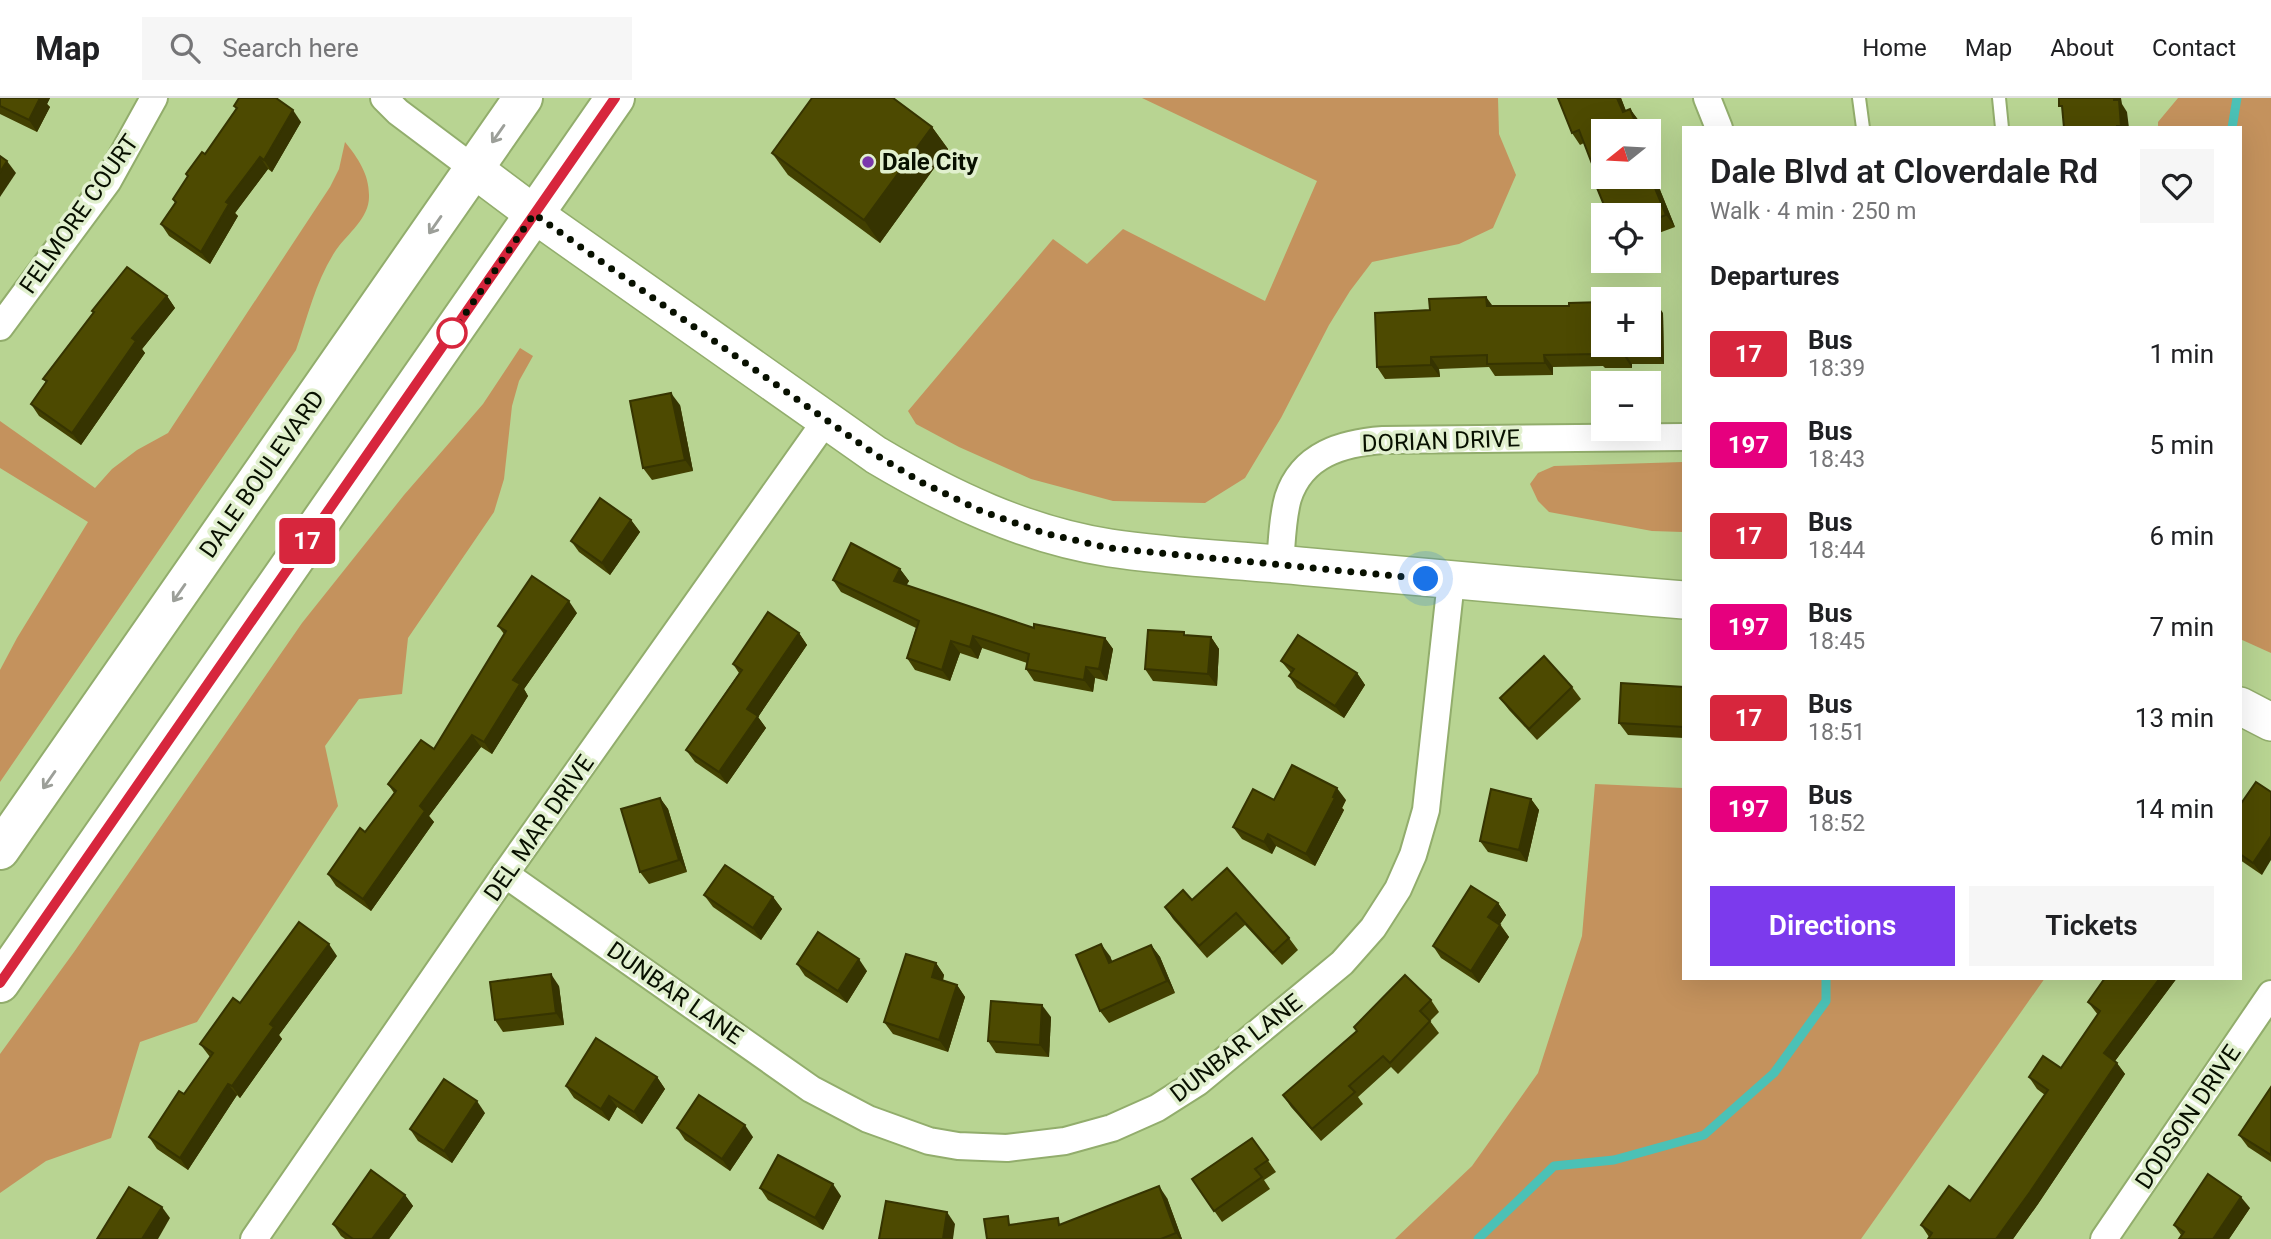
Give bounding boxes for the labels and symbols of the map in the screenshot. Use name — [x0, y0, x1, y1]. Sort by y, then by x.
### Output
north arrow — [1591, 119, 1661, 189]
one-way arrow — [491, 124, 505, 143]
street label: FELMORE COURT — [14, 129, 144, 299]
place label: Dale City — [882, 148, 979, 176]
marker: Dale City — [860, 154, 876, 170]
one-way arrow — [428, 215, 442, 234]
unlabelled marker — [437, 318, 467, 348]
street label: DALE BOULEVARD — [194, 385, 330, 563]
street label: DORIAN DRIVE — [1361, 424, 1521, 458]
line badge: 17 — [276, 518, 338, 564]
your location — [1408, 561, 1443, 596]
one-way arrow — [172, 583, 186, 602]
street label: DEL MAR DRIVE — [478, 750, 600, 906]
one-way arrow — [42, 770, 56, 789]
street label: DUNBAR LANE — [602, 936, 748, 1050]
street label: DUNBAR LANE — [1165, 988, 1307, 1108]
street label: DODSON DRIVE — [2129, 1040, 2247, 1194]

